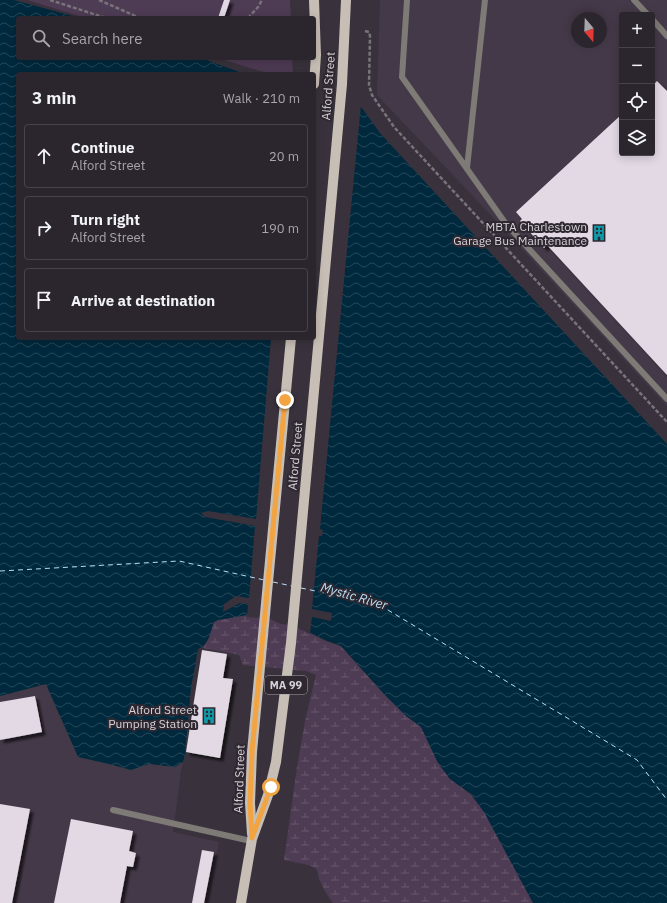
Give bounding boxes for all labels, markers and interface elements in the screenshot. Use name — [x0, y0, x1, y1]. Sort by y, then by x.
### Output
north arrow — [571, 12, 607, 48]
map controls — [619, 12, 655, 156]
button: + — [619, 12, 655, 48]
search box — [16, 16, 316, 60]
icon: search — [30, 27, 52, 49]
text: Search here — [62, 29, 142, 48]
button: − — [619, 48, 655, 84]
street label: Alford Street — [318, 51, 338, 121]
button: locate — [619, 84, 655, 120]
text: 3 min — [32, 87, 76, 109]
text: Walk · 210 m — [223, 90, 300, 107]
button: layers — [619, 120, 655, 156]
text: Continue — [71, 138, 135, 157]
icon: ahead — [33, 145, 55, 167]
text: 20 m — [269, 148, 299, 165]
text: Alford Street — [71, 157, 145, 174]
text: Turn right — [71, 210, 140, 229]
icon: right — [33, 217, 55, 239]
place label: MBTA Charlestown Garage Bus Maintenance — [453, 219, 587, 248]
text: 190 m — [261, 220, 299, 237]
building icon: MBTA Charlestown Garage Bus Maintenance — [590, 224, 608, 242]
text: Alford Street — [71, 229, 145, 246]
icon: arrive — [33, 289, 55, 311]
text: Arrive at destination — [71, 291, 215, 310]
route end — [276, 391, 294, 409]
street label: Alford Street — [285, 421, 305, 491]
water label: Mystic River — [319, 578, 390, 614]
road number: MA 99 — [265, 676, 307, 694]
place label: Alford Street Pumping Station — [108, 702, 197, 731]
building icon: Alford Street Pumping Station — [200, 707, 218, 725]
street label: Alford Street — [230, 744, 248, 814]
route start — [262, 778, 280, 796]

